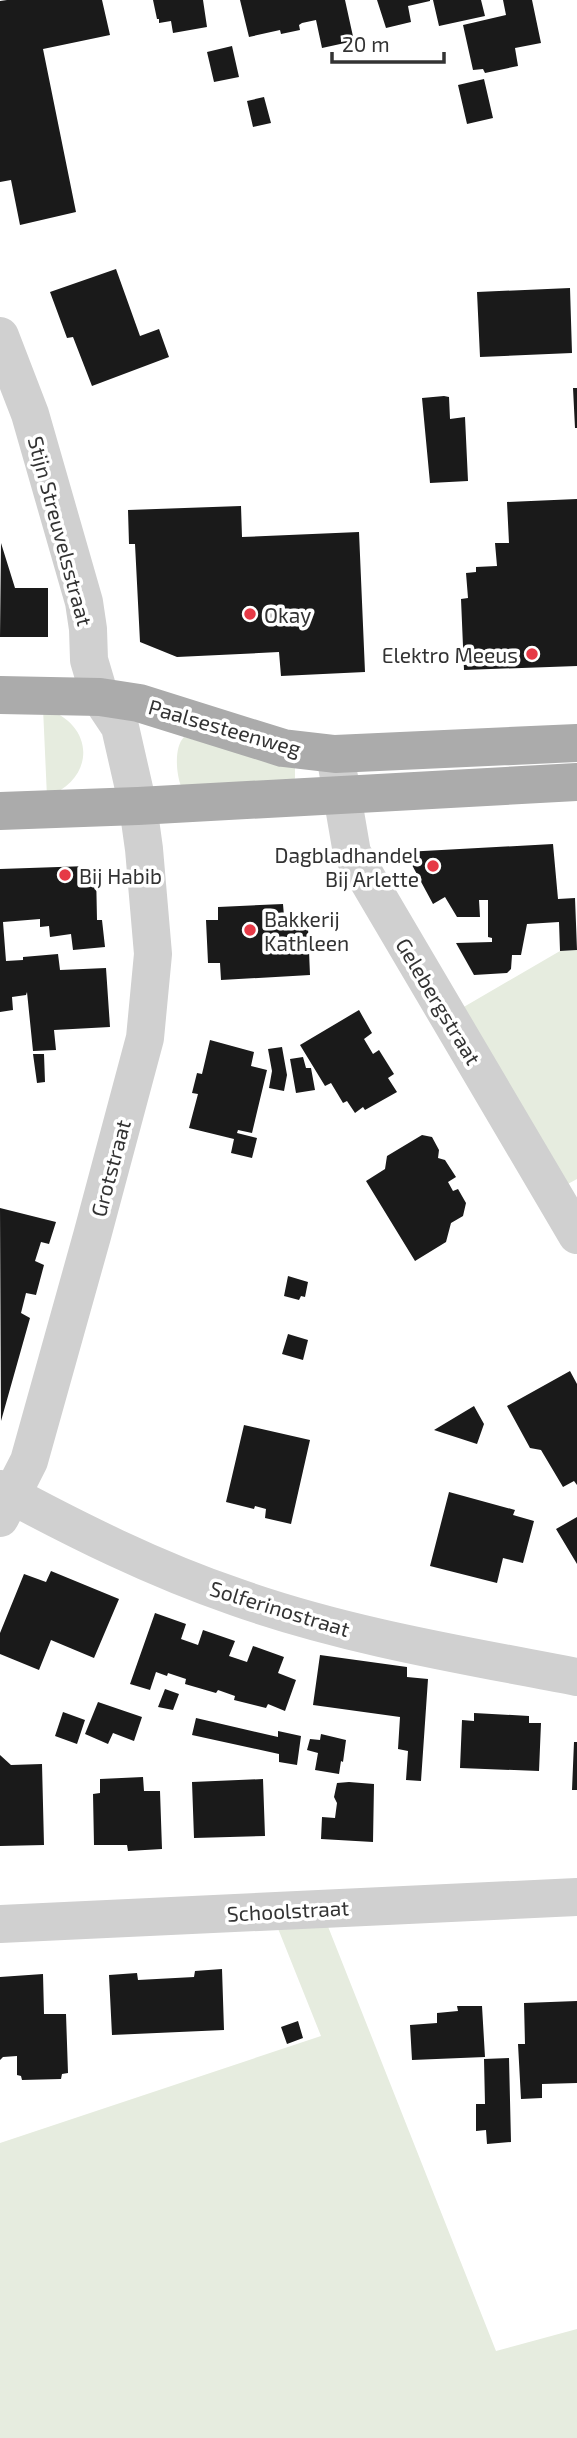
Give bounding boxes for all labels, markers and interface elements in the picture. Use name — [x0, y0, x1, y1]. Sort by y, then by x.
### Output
scale bar — [332, 21, 444, 65]
text: 20 m — [342, 31, 390, 56]
street label: Stijn Streuvelsstraat — [23, 433, 98, 629]
place label: Okay — [264, 602, 311, 627]
marker: Okay — [242, 606, 258, 622]
place label: Elektro Meeus — [382, 642, 518, 667]
marker: Elektro Meeus — [524, 646, 540, 662]
street label: Paalsesteenweg — [146, 693, 304, 761]
place label: Dagbladhandel Bij Arlette — [275, 842, 420, 892]
marker: Dagbladhandel Bij Arlette — [425, 858, 441, 874]
place label: Bij Habib — [79, 863, 162, 889]
marker: Bij Habib — [57, 867, 73, 883]
place label: Bakkerij Kathleen — [264, 906, 349, 955]
marker: Bakkerij Kathleen — [242, 922, 258, 938]
street label: Gelebergstraat — [391, 933, 487, 1069]
street label: Grotstraat — [85, 1117, 135, 1219]
street label: Solferinostraat — [207, 1575, 353, 1641]
street label: Schoolstraat — [226, 1894, 350, 1926]

